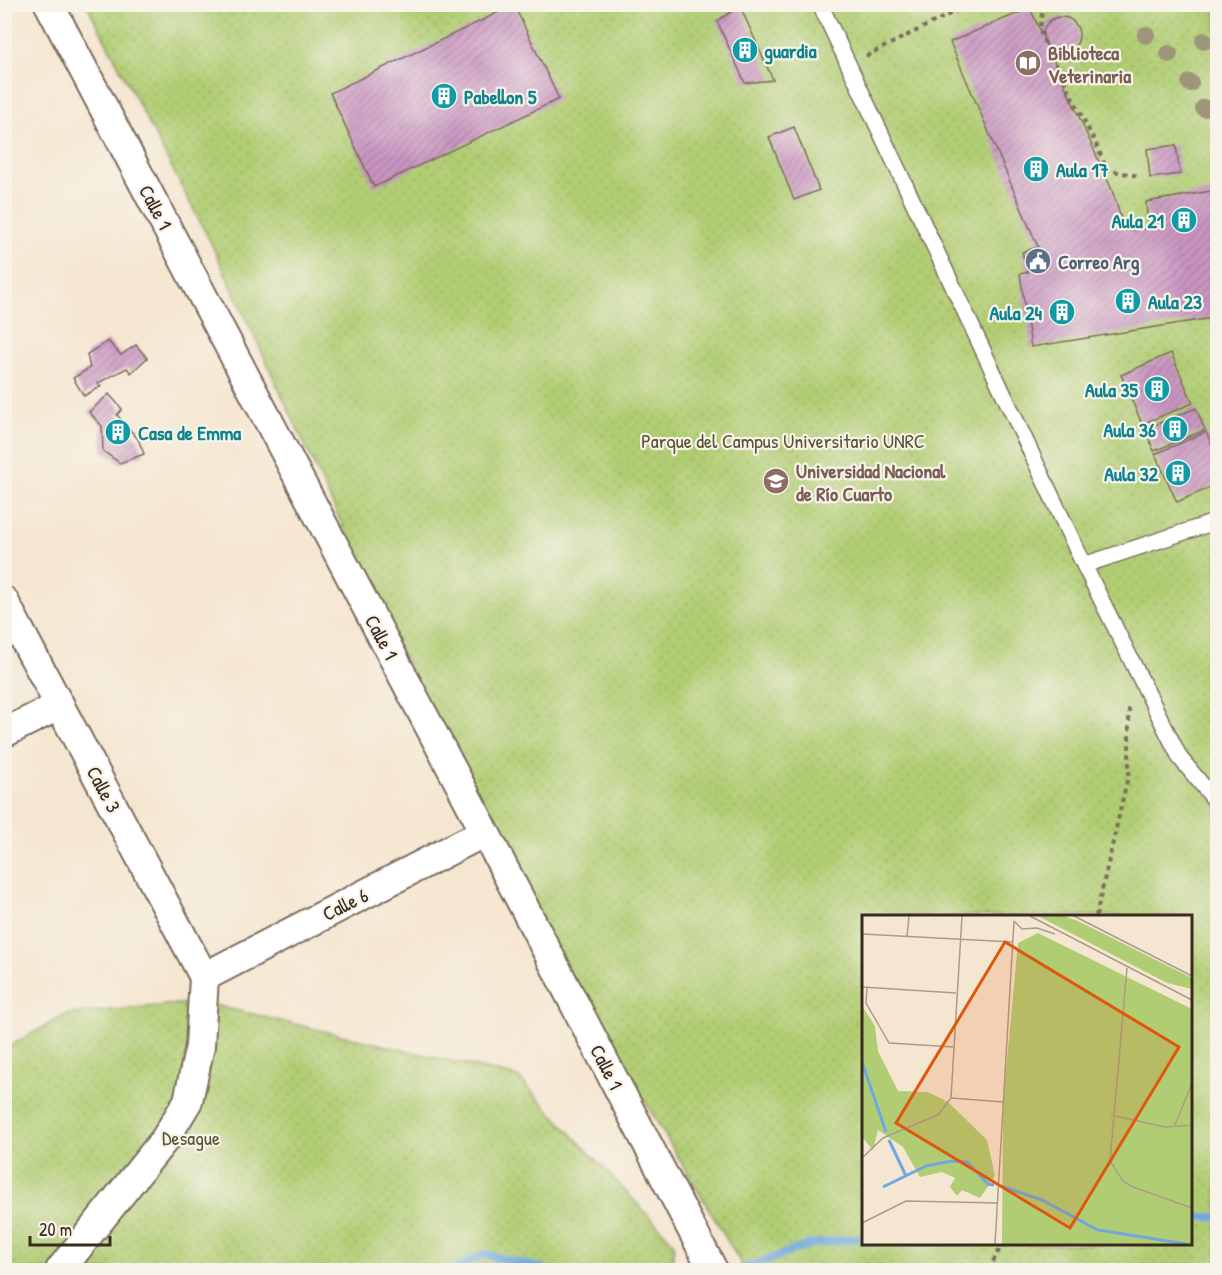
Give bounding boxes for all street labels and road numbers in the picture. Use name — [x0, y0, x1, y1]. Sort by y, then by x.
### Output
street label: Calle 1 — [133, 180, 179, 234]
street label: Calle 1 — [359, 610, 405, 664]
street label: Calle 3 — [81, 761, 127, 817]
street label: Calle 6 — [318, 881, 373, 927]
street label: Calle 1 — [584, 1040, 630, 1094]

